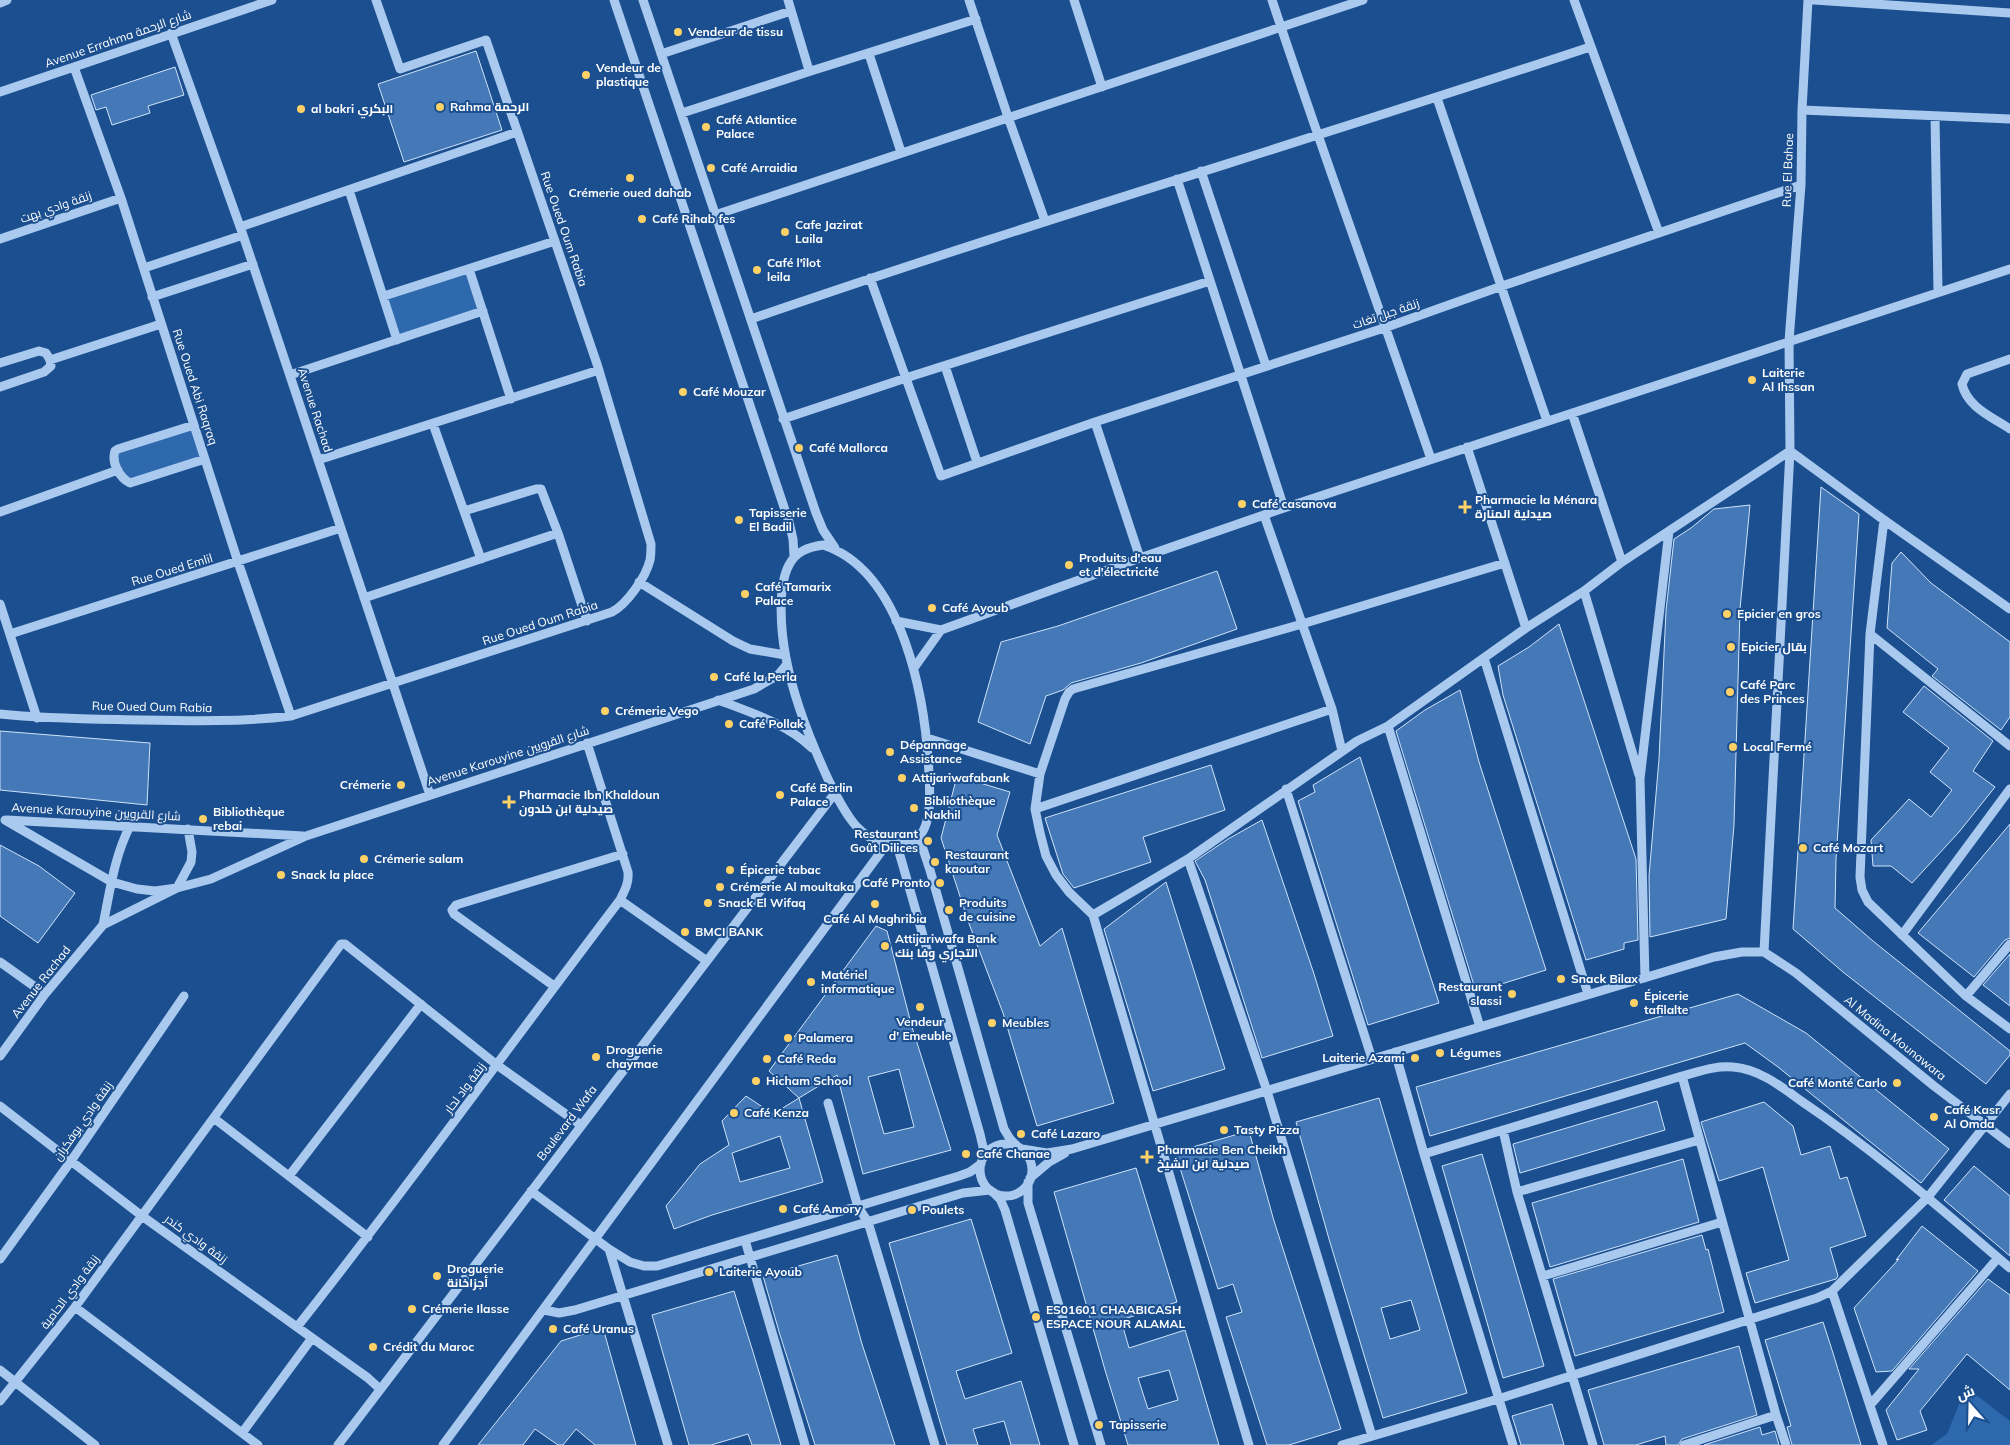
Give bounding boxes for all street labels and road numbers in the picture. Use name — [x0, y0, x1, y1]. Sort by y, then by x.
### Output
street label: Avenue Errahma شارع الرحمة — [43, 6, 193, 72]
street label: Rue El Bahae — [1779, 133, 1796, 207]
street label: Rue Oued Oum Rabia — [538, 169, 591, 288]
street label: زنقة وادي بهت — [18, 187, 94, 229]
street label: زنقة جبل تغات — [1350, 295, 1421, 332]
street label: Rue Oued Abi Raqraq — [170, 327, 221, 447]
street label: Avenue Rachad — [295, 366, 336, 454]
street label: Rue Oued Emlil — [129, 550, 214, 589]
street label: Rue Oued Oum Rabia — [480, 597, 599, 648]
street label: Rue Oued Oum Rabia — [92, 698, 212, 715]
street label: Avenue Karouyine شارع القرويين — [425, 722, 591, 790]
street label: Avenue Karouyine شارع القرويين — [11, 800, 181, 824]
street label: Avenue Rachad — [8, 942, 74, 1021]
street label: Al Madina Mounawara — [1841, 992, 1949, 1083]
street label: زنقة واد لحار — [440, 1059, 489, 1117]
street label: زنقة وادي بوفكران — [50, 1078, 118, 1165]
street label: Boulevard Wafa — [533, 1082, 600, 1163]
street label: زنقة وادي كندر — [159, 1210, 231, 1269]
street label: زنقة وادي الحامية — [37, 1252, 105, 1334]

